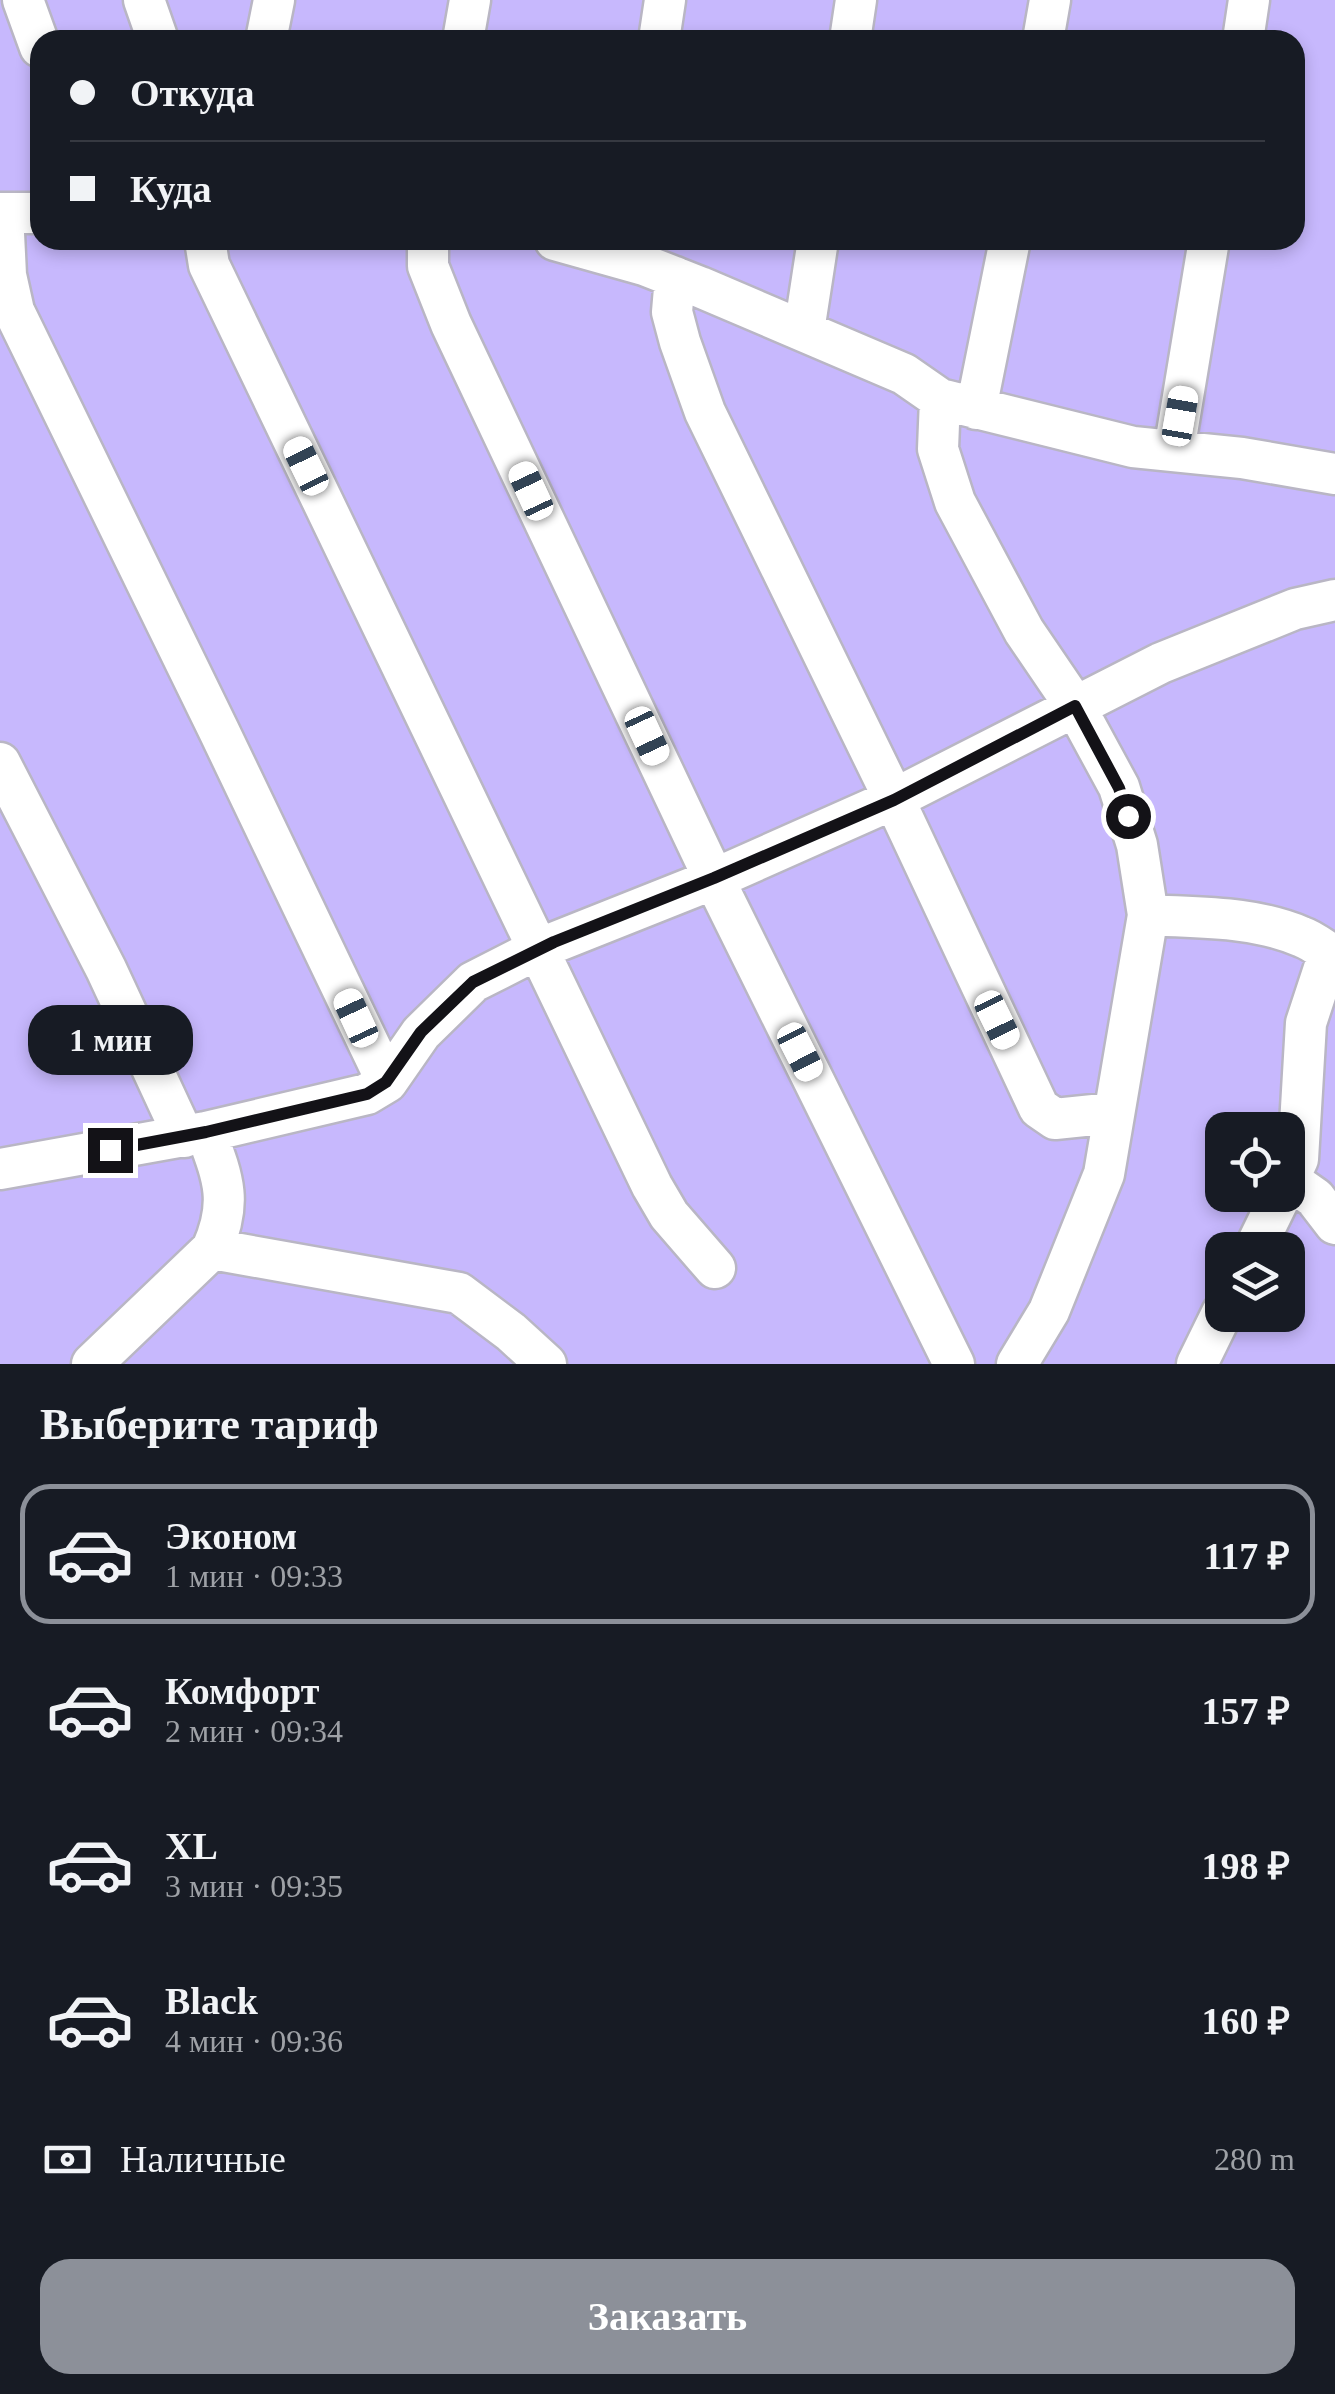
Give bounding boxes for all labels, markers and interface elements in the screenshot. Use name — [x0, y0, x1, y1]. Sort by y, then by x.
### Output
text: Откуда — [130, 72, 254, 114]
text: Куда — [130, 168, 211, 210]
car — [1160, 384, 1200, 448]
car — [279, 432, 333, 500]
car — [505, 457, 557, 525]
car — [621, 702, 673, 770]
route start — [1106, 794, 1151, 839]
car — [330, 984, 382, 1052]
car — [970, 986, 1024, 1054]
callout: 1 мин — [28, 1005, 192, 1075]
car — [773, 1018, 827, 1086]
text: 1 мин — [69, 1022, 152, 1058]
map controls — [1205, 1112, 1305, 1332]
button: locate — [1205, 1112, 1305, 1212]
route end — [88, 1128, 133, 1173]
button: layers — [1205, 1232, 1305, 1332]
text: Выберите тариф — [40, 1399, 379, 1449]
icon: car — [45, 1509, 135, 1599]
text: Эконом — [165, 1515, 297, 1557]
text: 117 ₽ — [1203, 1535, 1290, 1577]
text: 1 мин · 09:33 — [165, 1558, 343, 1594]
icon: car — [45, 1664, 135, 1754]
text: Комфорт — [165, 1670, 319, 1712]
text: 157 ₽ — [1201, 1690, 1290, 1732]
text: 2 мин · 09:34 — [165, 1713, 343, 1749]
icon: car — [45, 1819, 135, 1909]
text: XL — [165, 1825, 218, 1867]
text: 198 ₽ — [1201, 1845, 1290, 1887]
text: 3 мин · 09:35 — [165, 1868, 343, 1904]
icon: car — [45, 1974, 135, 2064]
text: Black — [165, 1980, 258, 2022]
text: 160 ₽ — [1201, 2000, 1290, 2042]
text: 4 мин · 09:36 — [165, 2023, 343, 2059]
icon: cash — [40, 2132, 95, 2187]
text: Наличные — [120, 2138, 286, 2180]
text: 280 m — [1214, 2141, 1295, 2177]
button: Заказать — [40, 2259, 1295, 2374]

